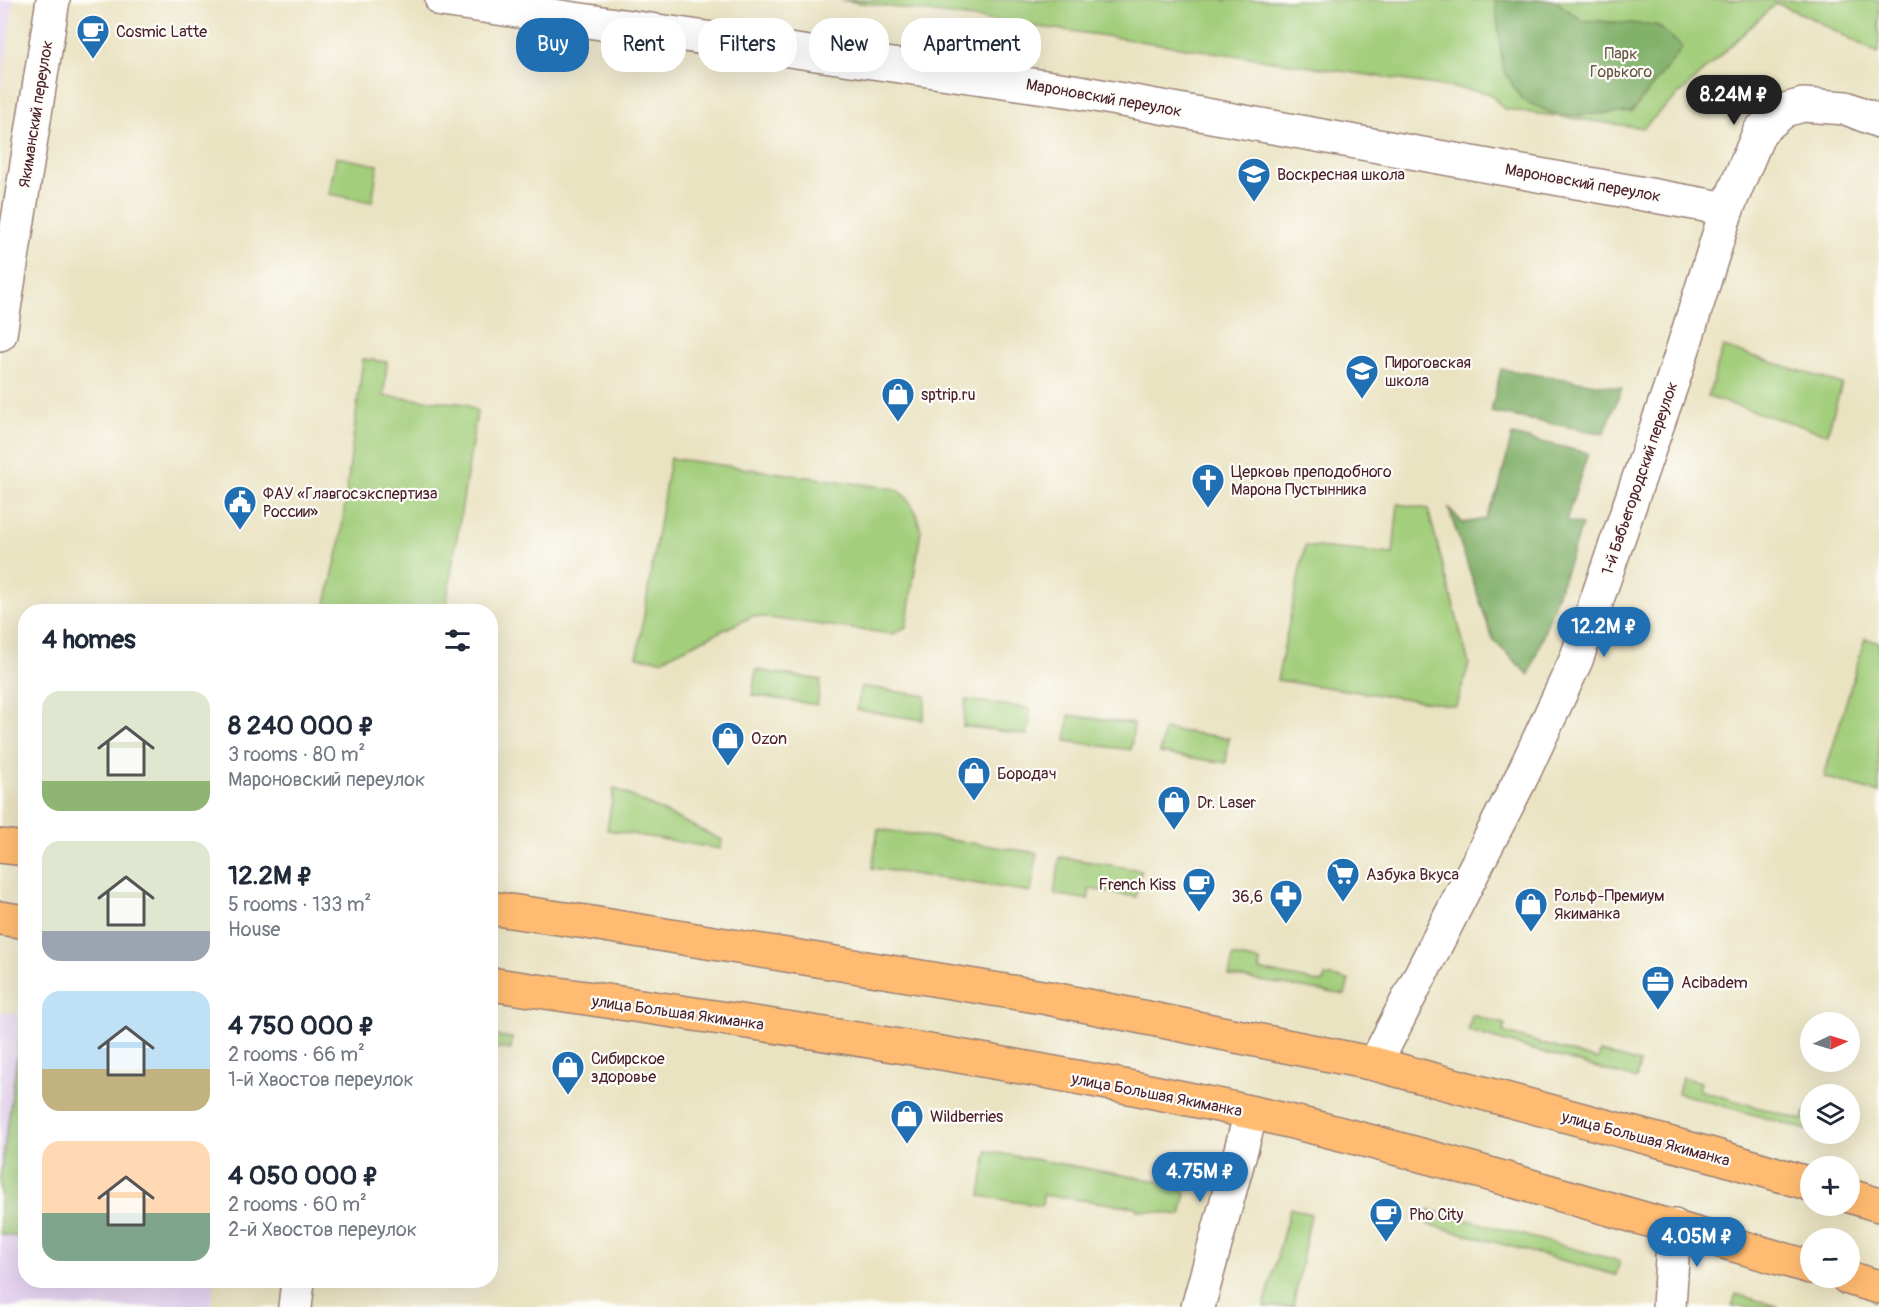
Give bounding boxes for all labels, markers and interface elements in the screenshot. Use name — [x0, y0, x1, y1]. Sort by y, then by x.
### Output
cafe icon: Cosmic Latte — [75, 13, 111, 60]
chip: Buy — [516, 18, 589, 72]
chip: Rent — [601, 18, 686, 72]
chip: Filters — [698, 18, 797, 72]
chip: New — [809, 18, 889, 72]
chip: Apartment — [901, 18, 1041, 72]
place label: Cosmic Latte — [116, 22, 207, 42]
street label: Якиманский переулок — [14, 39, 58, 189]
park label: Парк Горького — [1590, 44, 1652, 82]
street label: Мароновский переулок — [1024, 74, 1183, 122]
pin: 8.24M ₽ — [1679, 75, 1789, 126]
text: 8.24M ₽ — [1700, 82, 1768, 107]
school or university icon: Воскресная школа — [1236, 156, 1272, 203]
street label: Мароновский переулок — [1503, 159, 1662, 207]
place label: Воскресная школа — [1277, 165, 1405, 185]
school or university icon: Пироговская школа — [1344, 353, 1380, 400]
place label: Пироговская школа — [1385, 353, 1471, 391]
shop icon: sptrip.ru — [880, 376, 916, 423]
street label: 1-й Бабьегородский переулок — [1597, 379, 1682, 578]
place label: sptrip.ru — [921, 385, 976, 405]
church icon: Церковь преподобного Марона Пустынника — [1190, 462, 1226, 509]
place label: Церковь преподобного Марона Пустынника — [1231, 462, 1392, 500]
public building icon: ФАУ «Главгосэкспертиза России» — [222, 484, 258, 531]
place label: ФАУ «Главгосэкспертиза России» — [263, 484, 438, 522]
pin: 12.2M ₽ — [1549, 607, 1659, 658]
text: 12.2M ₽ — [1571, 614, 1637, 639]
text: 4 homes — [42, 624, 136, 656]
icon: filters — [441, 624, 474, 657]
text: 8 240 000 ₽ — [228, 710, 374, 742]
icon: home — [90, 715, 162, 787]
shop icon: Ozon — [710, 720, 746, 767]
place label: Ozon — [751, 729, 787, 749]
text: 3 rooms · 80 m² — [228, 742, 365, 767]
shop icon: Бородач — [956, 755, 992, 802]
place label: Бородач — [997, 764, 1056, 784]
text: Мароновский переулок — [228, 767, 425, 792]
shop icon: Dr. Laser — [1156, 784, 1192, 831]
place label: Dr. Laser — [1197, 793, 1256, 813]
supermarket icon: Азбука Вкуса — [1325, 856, 1361, 903]
text: 12.2M ₽ — [228, 860, 313, 892]
icon: home — [90, 865, 162, 937]
place label: Азбука Вкуса — [1366, 865, 1459, 885]
cafe icon: French Kiss — [1181, 866, 1217, 913]
place label: French Kiss — [1098, 875, 1176, 895]
pharmacy icon: 36,6 — [1268, 878, 1304, 925]
shop icon: Рольф-Премиум Якиманка — [1513, 886, 1549, 933]
place label: Рольф-Премиум Якиманка — [1554, 886, 1665, 924]
place label: 36,6 — [1231, 887, 1263, 907]
text: 5 rooms · 133 m² — [228, 892, 371, 917]
text: House — [228, 917, 280, 942]
office icon: Acibadem — [1640, 964, 1676, 1011]
place label: Acibadem — [1681, 973, 1748, 993]
street label: улица Большая Якиманка — [590, 991, 765, 1035]
text: 4 750 000 ₽ — [228, 1010, 374, 1042]
north arrow — [1800, 1012, 1860, 1072]
map controls — [1800, 1012, 1860, 1288]
icon: home — [90, 1015, 162, 1087]
text: 2 rooms · 66 m² — [228, 1042, 365, 1067]
shop icon: Сибирское здоровье — [550, 1049, 586, 1096]
place label: Сибирское здоровье — [591, 1049, 665, 1087]
text: 1-й Хвостов переулок — [228, 1067, 414, 1092]
street label: улица Большая Якиманка — [1069, 1068, 1244, 1121]
button: layers — [1800, 1084, 1860, 1144]
shop icon: Wildberries — [889, 1098, 925, 1145]
place label: Wildberries — [930, 1107, 1003, 1127]
street label: улица Большая Якиманка — [1558, 1107, 1732, 1171]
pin: 4.75M ₽ — [1145, 1152, 1255, 1203]
button: + — [1800, 1156, 1860, 1216]
text: 4.75M ₽ — [1166, 1159, 1234, 1184]
text: 4 050 000 ₽ — [228, 1160, 379, 1192]
icon: home — [90, 1165, 162, 1237]
text: 2 rooms · 60 m² — [228, 1192, 367, 1217]
cafe icon: Pho City — [1368, 1196, 1404, 1243]
place label: Pho City — [1409, 1205, 1464, 1225]
text: 2-й Хвостов переулок — [228, 1217, 417, 1242]
pin: 4.05M ₽ — [1642, 1217, 1752, 1268]
text: 4.05M ₽ — [1661, 1224, 1733, 1249]
button: − — [1800, 1228, 1860, 1288]

